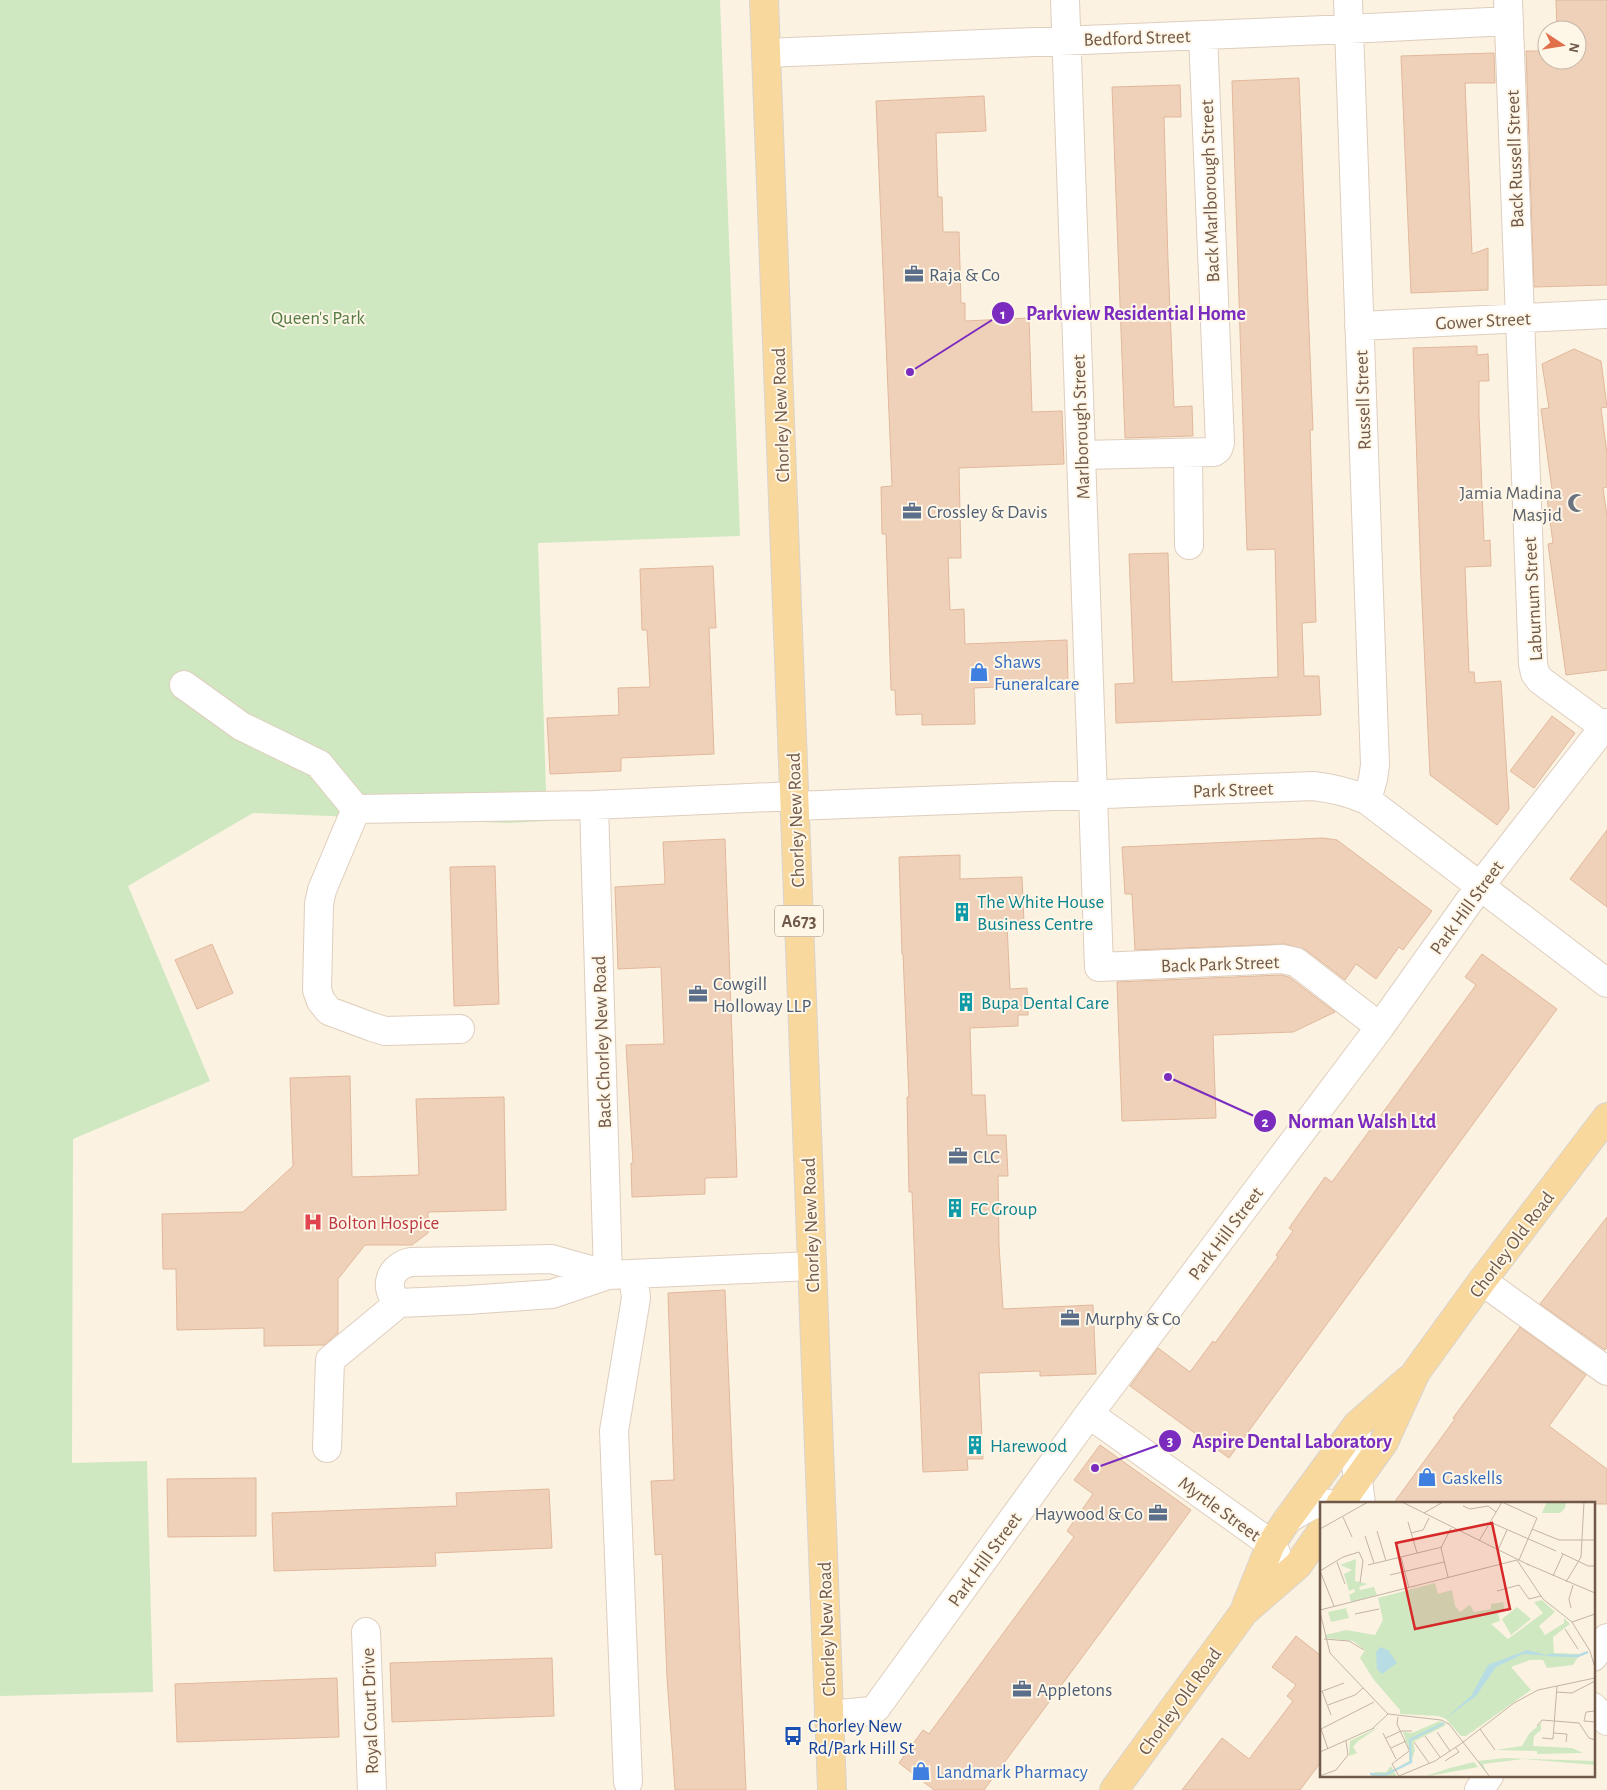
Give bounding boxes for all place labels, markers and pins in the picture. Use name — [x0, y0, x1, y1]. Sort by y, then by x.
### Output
office icon: Raja & Co — [903, 263, 925, 285]
place label: Raja & Co — [929, 266, 1000, 285]
callout: Parkview Residential Home — [991, 296, 1256, 331]
place label: Jamia Madina Masjid — [1460, 484, 1562, 525]
mosque icon: Jamia Madina Masjid — [1566, 492, 1588, 514]
office icon: Crossley & Davis — [901, 500, 923, 522]
place label: Crossley & Davis — [927, 503, 1048, 522]
place label: Shaws Funeralcare — [994, 653, 1079, 694]
shop icon: Shaws Funeralcare — [968, 661, 990, 683]
place label: The White House Business Centre — [977, 893, 1104, 934]
building icon: The White House Business Centre — [951, 901, 973, 923]
place label: Cowgill Holloway LLP — [713, 975, 811, 1016]
office icon: Cowgill Holloway LLP — [687, 983, 709, 1005]
building icon: Bupa Dental Care — [955, 991, 977, 1013]
place label: Bupa Dental Care — [981, 994, 1109, 1013]
callout: Norman Walsh Ltd — [1252, 1104, 1446, 1139]
office icon: CLC — [947, 1145, 969, 1167]
place label: CLC — [973, 1148, 1000, 1167]
building icon: FC Group — [944, 1197, 966, 1219]
place label: FC Group — [970, 1200, 1037, 1219]
hospital icon: Bolton Hospice — [302, 1211, 324, 1233]
place label: Bolton Hospice — [328, 1214, 439, 1233]
office icon: Murphy & Co — [1059, 1307, 1081, 1329]
place label: Murphy & Co — [1085, 1310, 1181, 1329]
callout: Aspire Dental Laboratory — [1157, 1423, 1402, 1458]
building icon: Harewood — [964, 1434, 986, 1456]
place label: Harewood — [990, 1437, 1067, 1456]
shop icon: Gaskells — [1416, 1466, 1438, 1488]
place label: Gaskells — [1442, 1469, 1503, 1488]
office icon: Haywood & Co — [1147, 1502, 1169, 1524]
place label: Haywood & Co — [1034, 1505, 1143, 1524]
office icon: Appletons — [1011, 1678, 1033, 1700]
place label: Appletons — [1037, 1681, 1112, 1700]
place label: Chorley New Rd/Park Hill St — [808, 1717, 914, 1758]
bus stop icon: Chorley New Rd/Park Hill St — [782, 1725, 804, 1747]
shop icon: Landmark Pharmacy — [910, 1760, 932, 1782]
place label: Landmark Pharmacy — [936, 1763, 1088, 1782]

